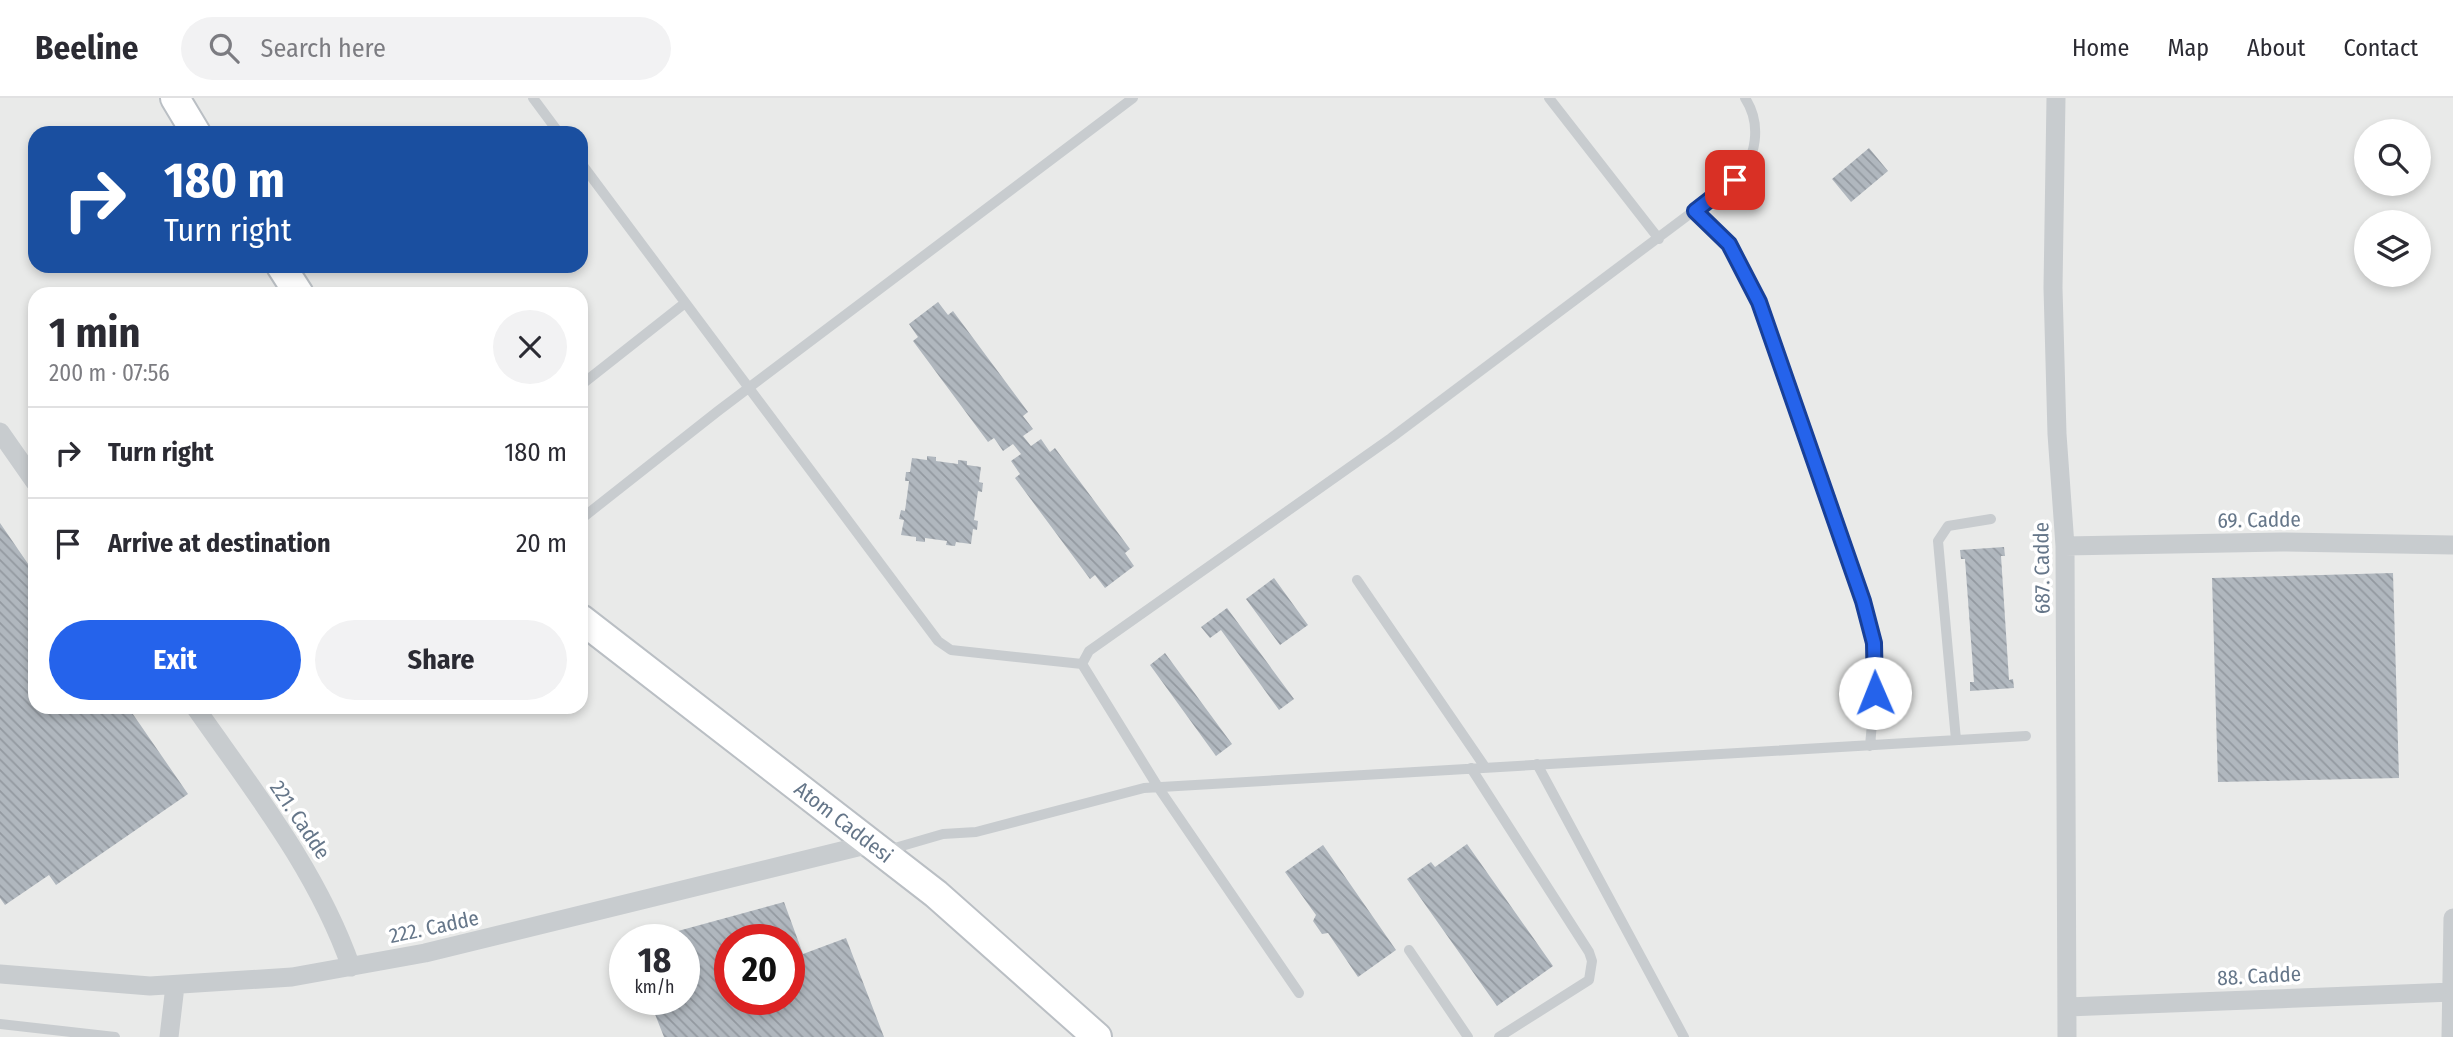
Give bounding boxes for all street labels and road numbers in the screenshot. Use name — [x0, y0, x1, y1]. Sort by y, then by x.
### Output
street label: 69. Cadde — [2217, 506, 2301, 534]
street label: 687. Cadde — [2028, 522, 2056, 614]
street label: 221. Cadde — [264, 776, 336, 864]
street label: Atom Caddesi — [789, 776, 898, 869]
street label: 222. Cadde — [387, 905, 481, 949]
street label: 88. Cadde — [2216, 961, 2302, 991]

